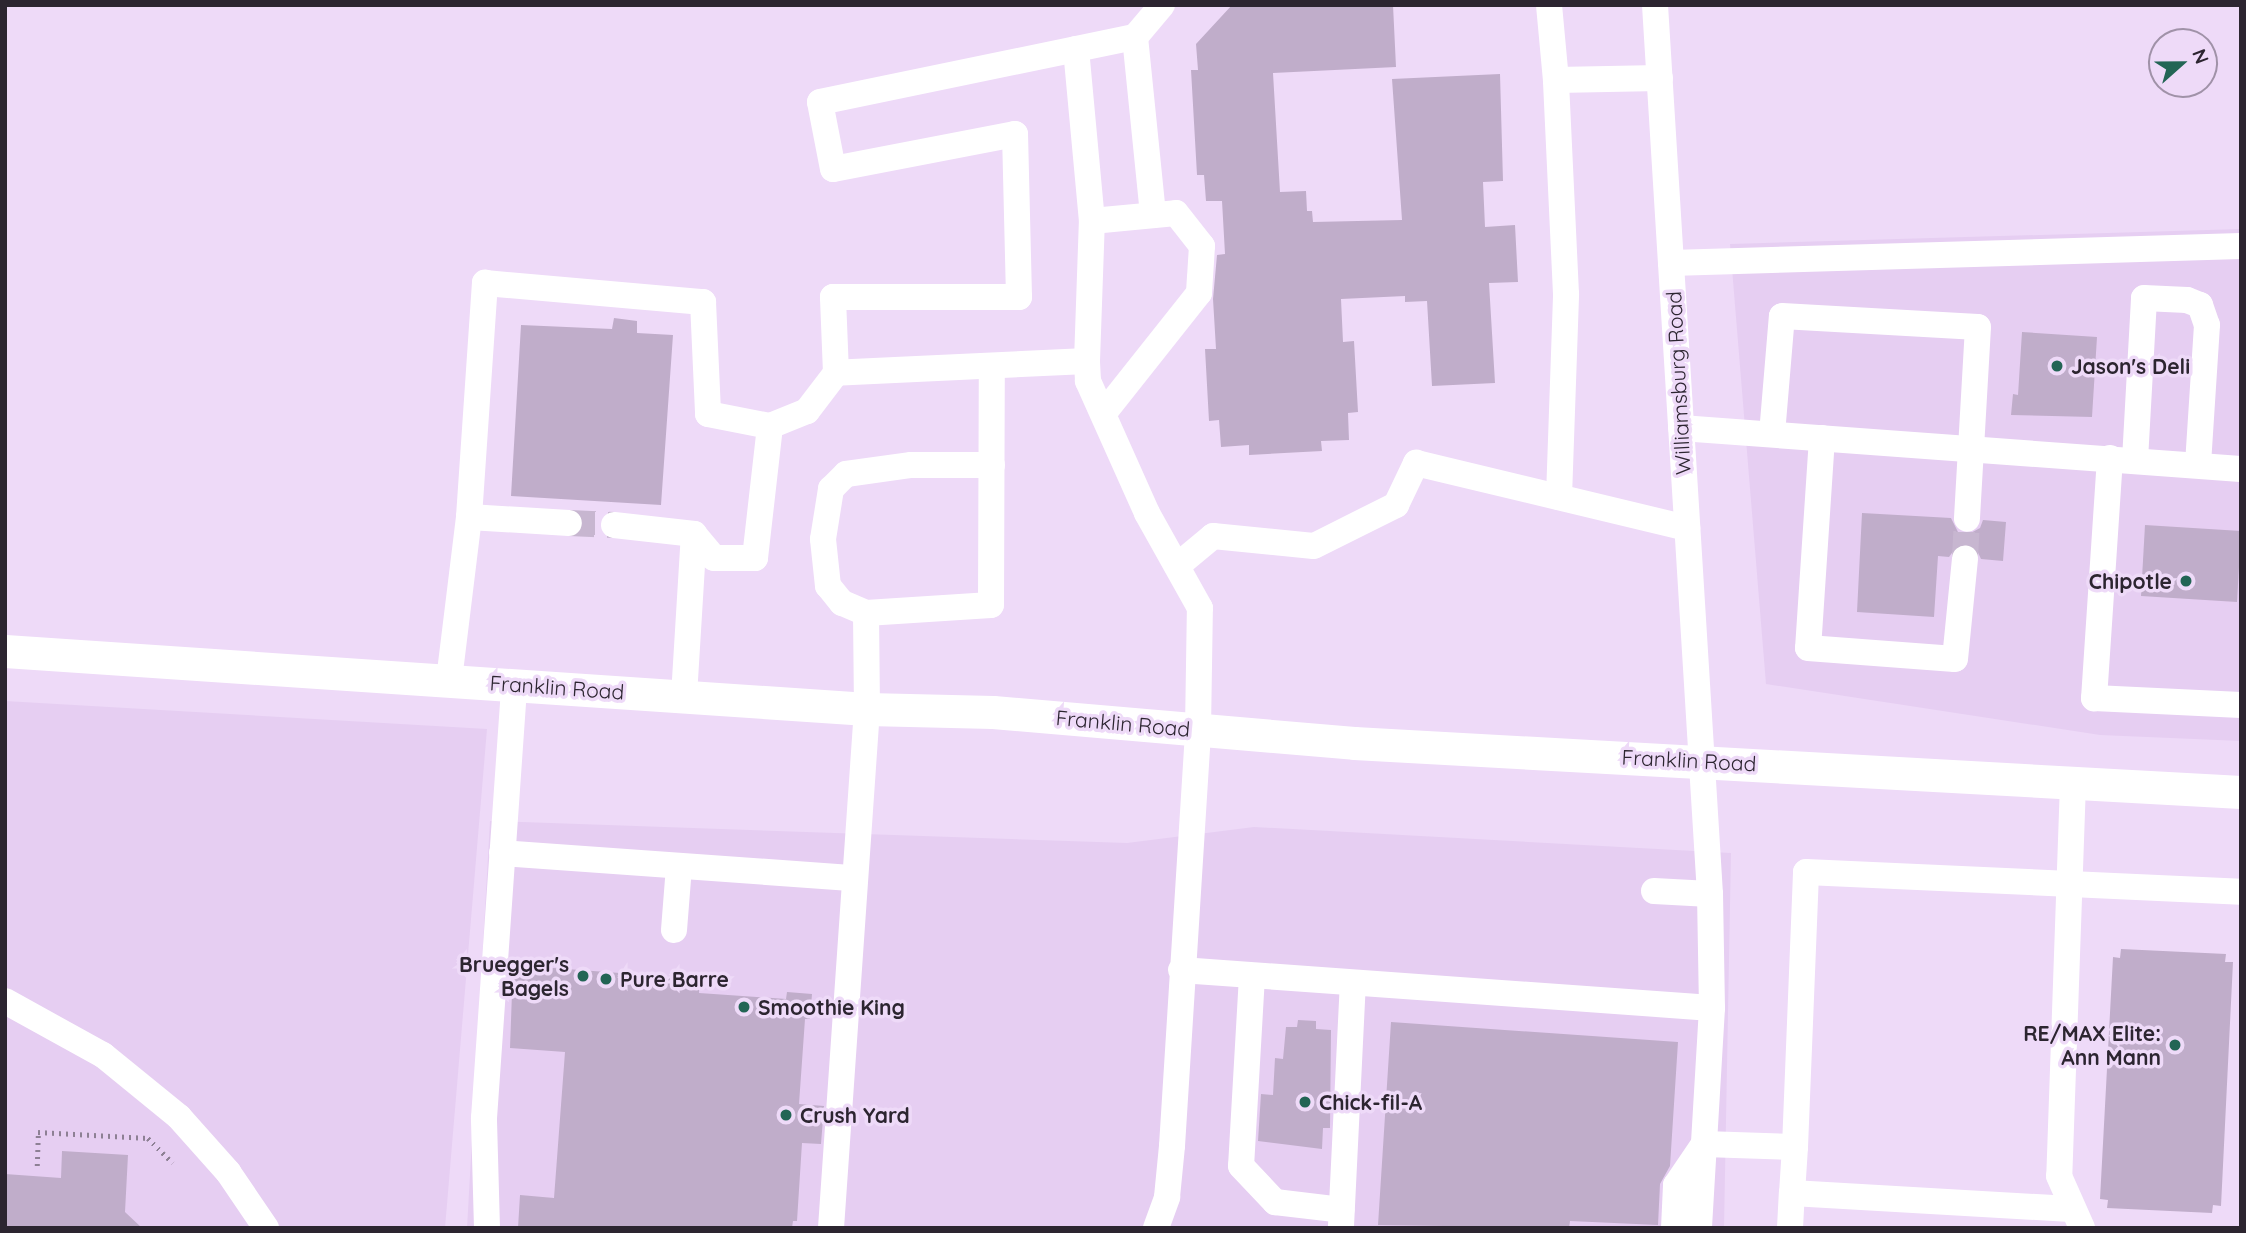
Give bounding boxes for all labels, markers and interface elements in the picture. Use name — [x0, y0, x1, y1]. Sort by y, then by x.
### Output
north arrow — [2148, 28, 2218, 98]
text: N — [2187, 45, 2214, 67]
street label: Williamsburg Road — [1661, 290, 1695, 476]
place label: Jason's Deli — [2071, 353, 2190, 379]
marker: Jason's Deli — [2049, 358, 2065, 374]
place label: Chipotle — [2089, 568, 2172, 594]
marker: Chipotle — [2178, 573, 2194, 589]
street label: Franklin Road — [489, 670, 625, 704]
street label: Franklin Road — [1055, 705, 1191, 741]
street label: Franklin Road — [1621, 744, 1757, 776]
place label: Bruegger's Bagels — [459, 951, 569, 1001]
place label: Pure Barre — [620, 966, 729, 992]
marker: Bruegger's Bagels — [575, 968, 591, 984]
marker: Pure Barre — [598, 971, 614, 987]
place label: Smoothie King — [758, 994, 905, 1020]
marker: Smoothie King — [736, 999, 752, 1015]
place label: RE/MAX Elite: Ann Mann — [2023, 1020, 2161, 1070]
marker: RE/MAX Elite: Ann Mann — [2167, 1037, 2183, 1053]
place label: Chick-fil-A — [1319, 1089, 1422, 1115]
marker: Chick-fil-A — [1297, 1094, 1313, 1110]
place label: Crush Yard — [800, 1102, 910, 1128]
marker: Crush Yard — [778, 1107, 794, 1123]

